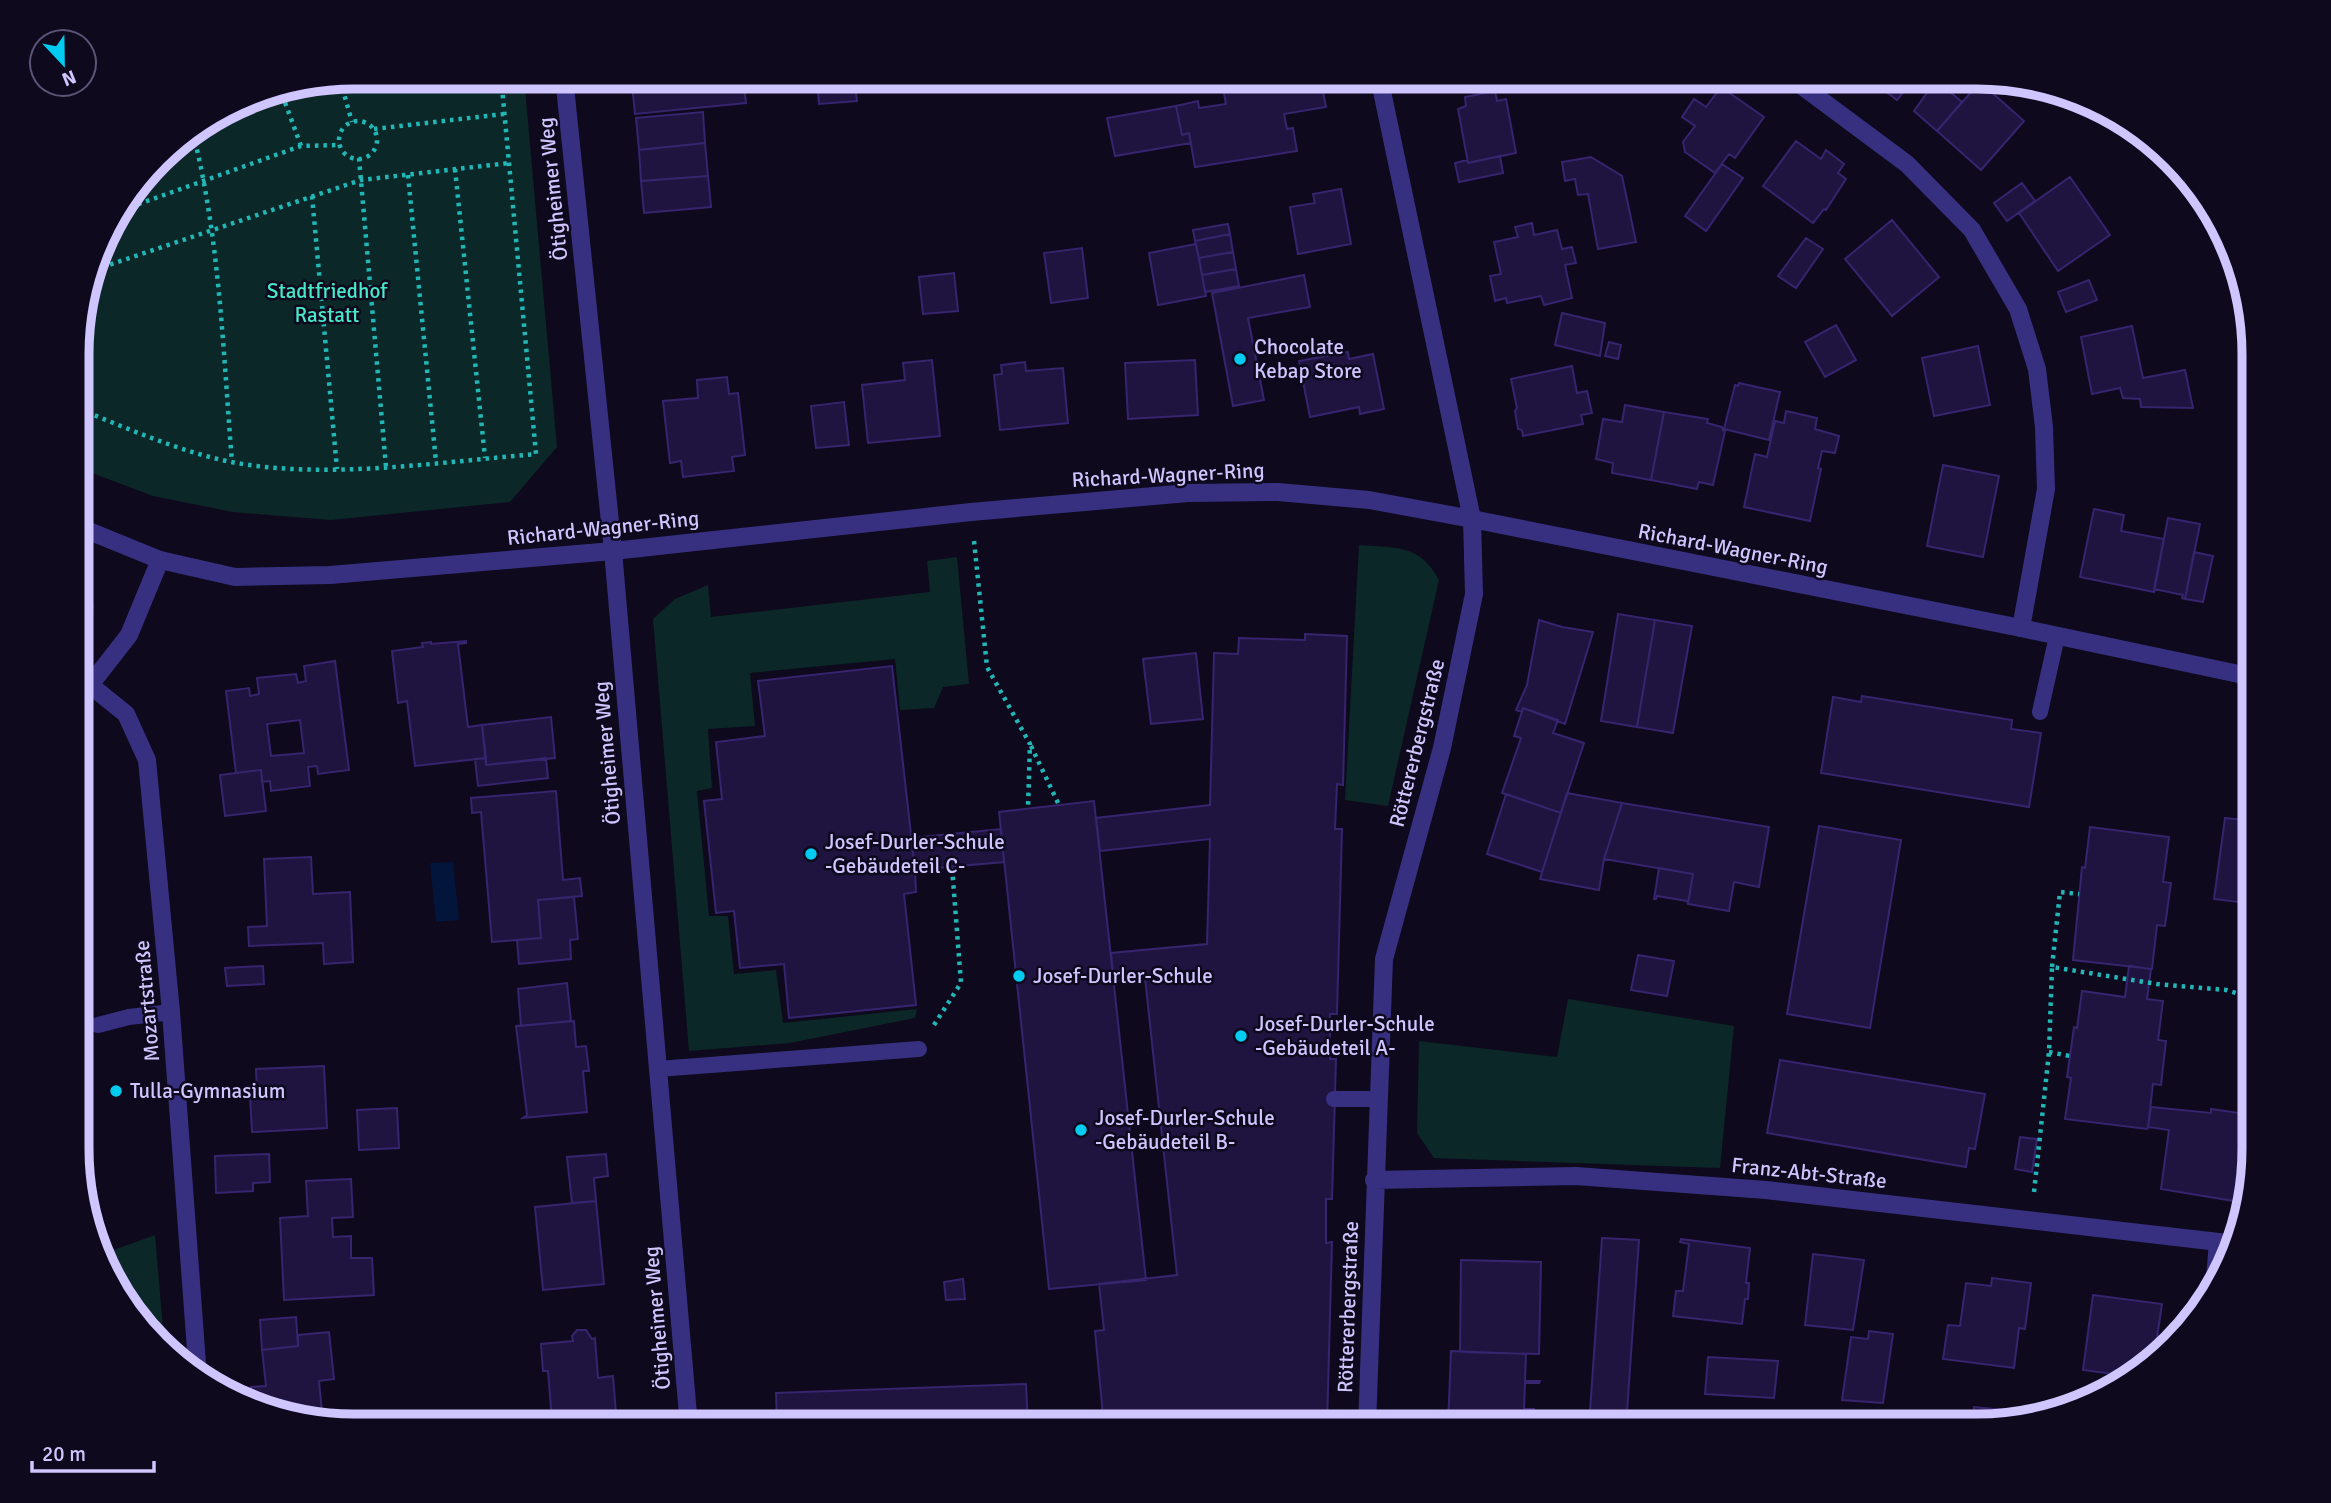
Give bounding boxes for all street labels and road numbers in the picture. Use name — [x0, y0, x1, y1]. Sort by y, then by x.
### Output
street label: Ötigheimer Weg — [533, 116, 573, 262]
street label: Richard-Wagner-Ring — [1071, 457, 1265, 493]
street label: Richard-Wagner-Ring — [506, 505, 700, 551]
street label: Richard-Wagner-Ring — [1636, 518, 1830, 580]
street label: Röttererbergstraße — [1384, 656, 1450, 830]
street label: Ötigheimer Weg — [588, 680, 626, 826]
street label: Mozartstraße — [129, 939, 165, 1063]
street label: Franz-Abt-Straße — [1730, 1152, 1888, 1194]
street label: Röttererbergstraße — [1332, 1220, 1364, 1394]
street label: Ötigheimer Weg — [638, 1245, 676, 1391]

